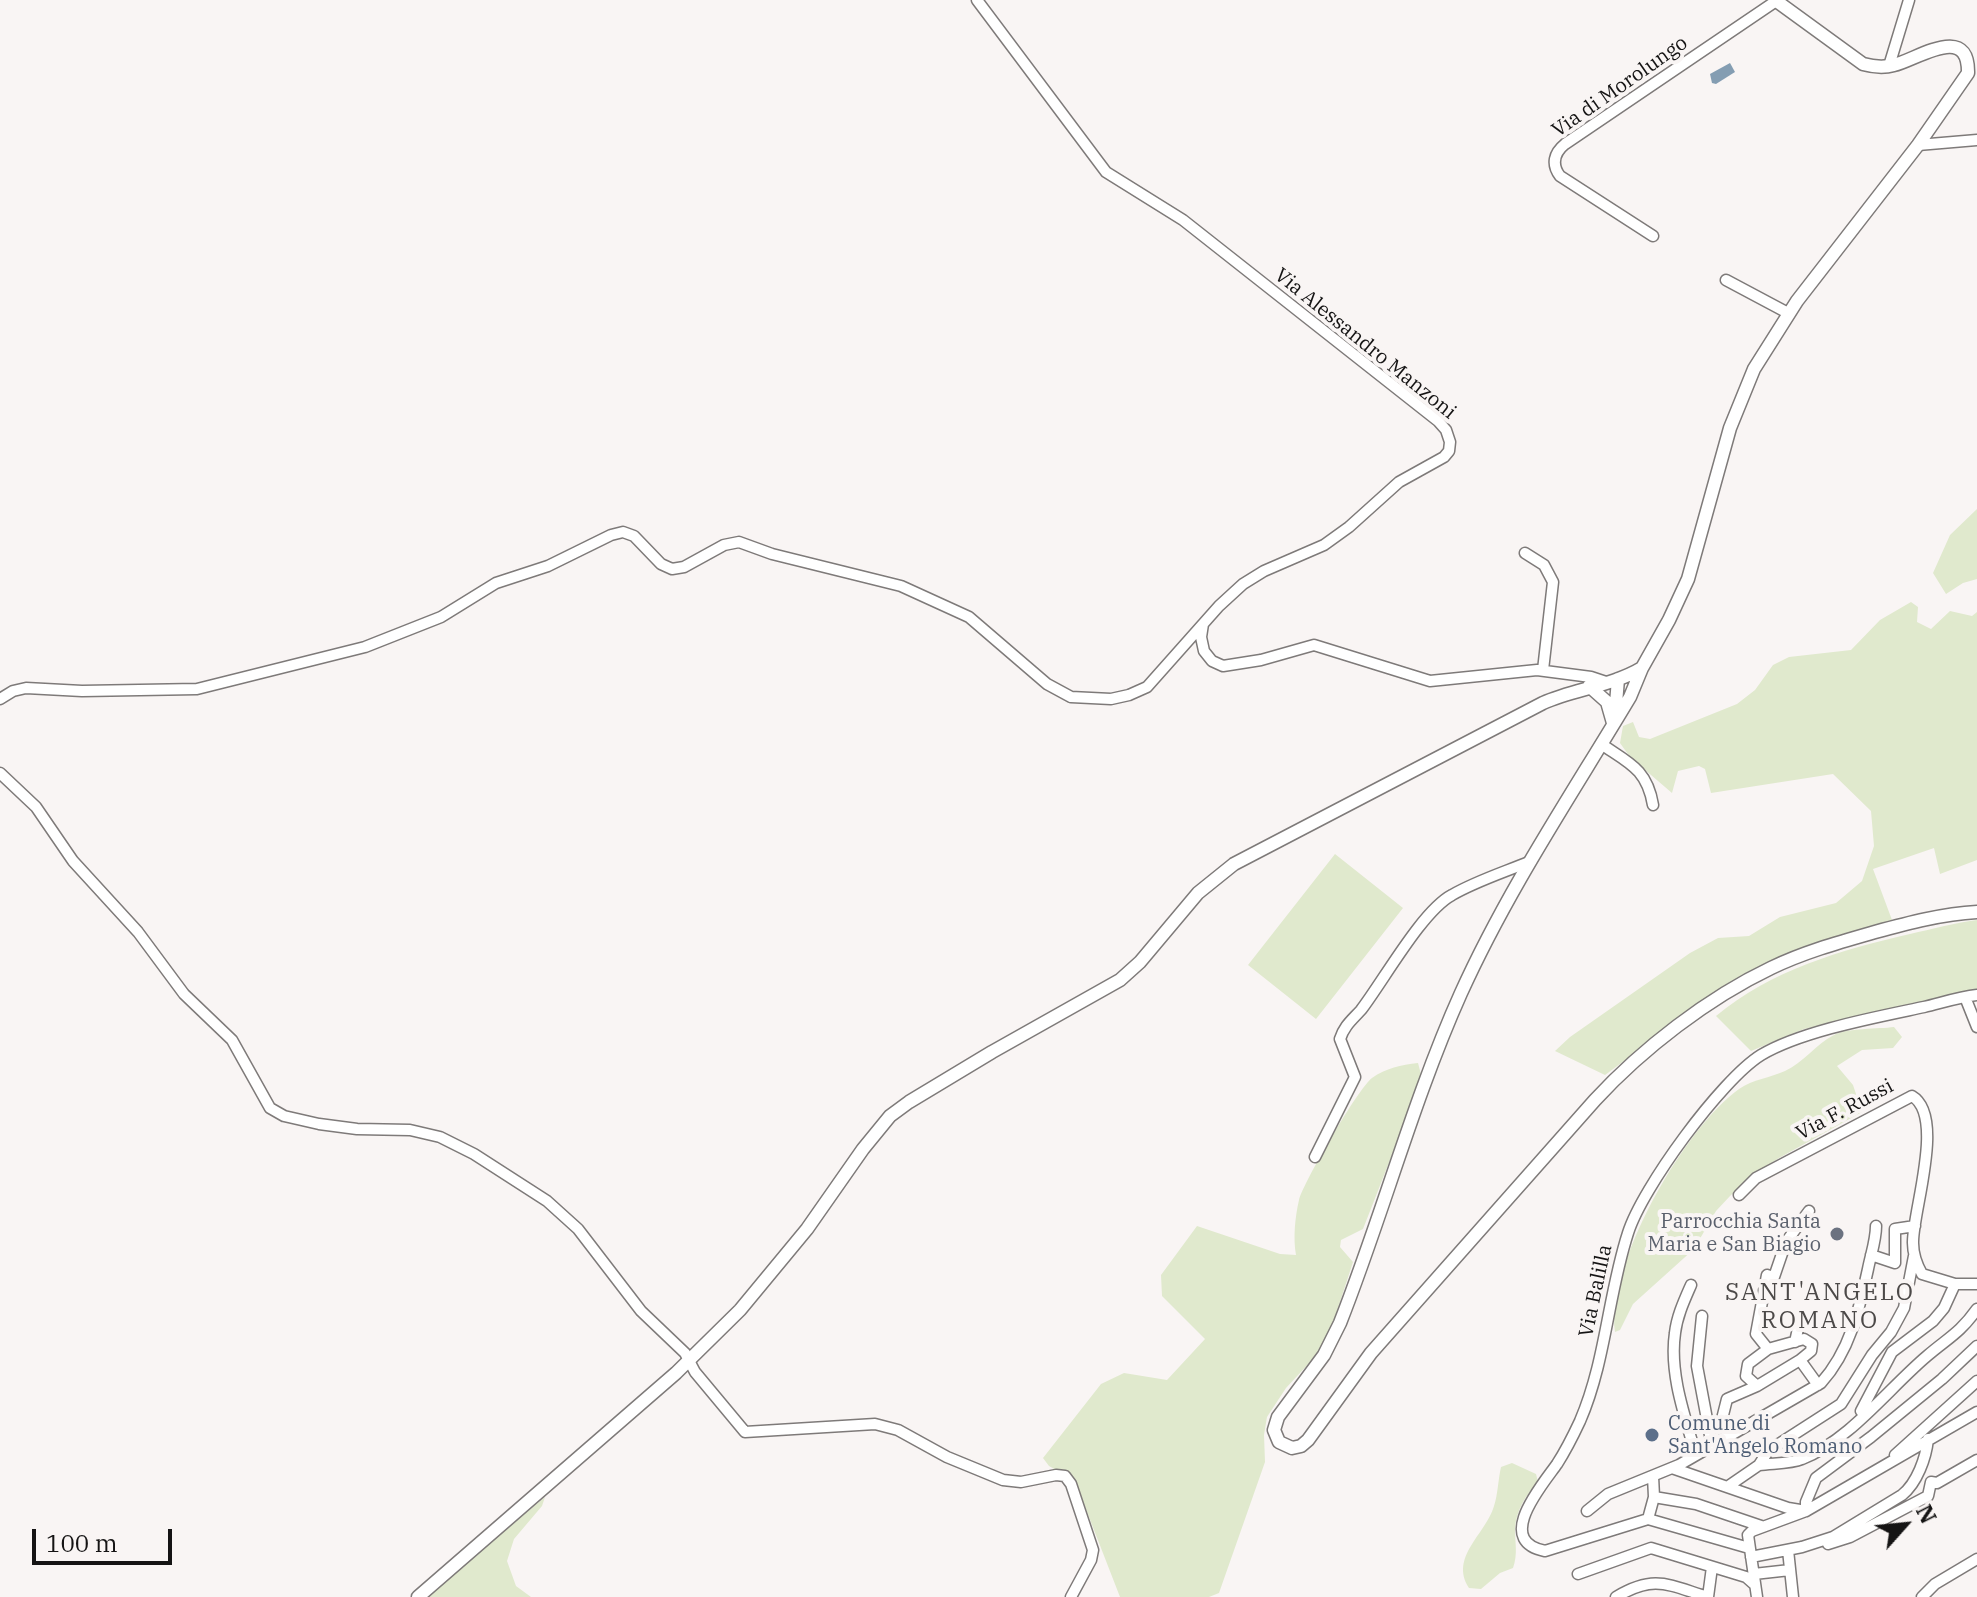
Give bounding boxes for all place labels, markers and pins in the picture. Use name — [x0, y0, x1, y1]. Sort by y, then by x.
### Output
place label: Parrocchia Santa Maria e San Biagio — [1647, 1210, 1821, 1257]
marker: Parrocchia Santa Maria e San Biagio — [1828, 1225, 1846, 1243]
place label: Comune di Sant'Angelo Romano — [1668, 1412, 1862, 1459]
marker: Comune di Sant'Angelo Romano — [1643, 1426, 1661, 1444]

